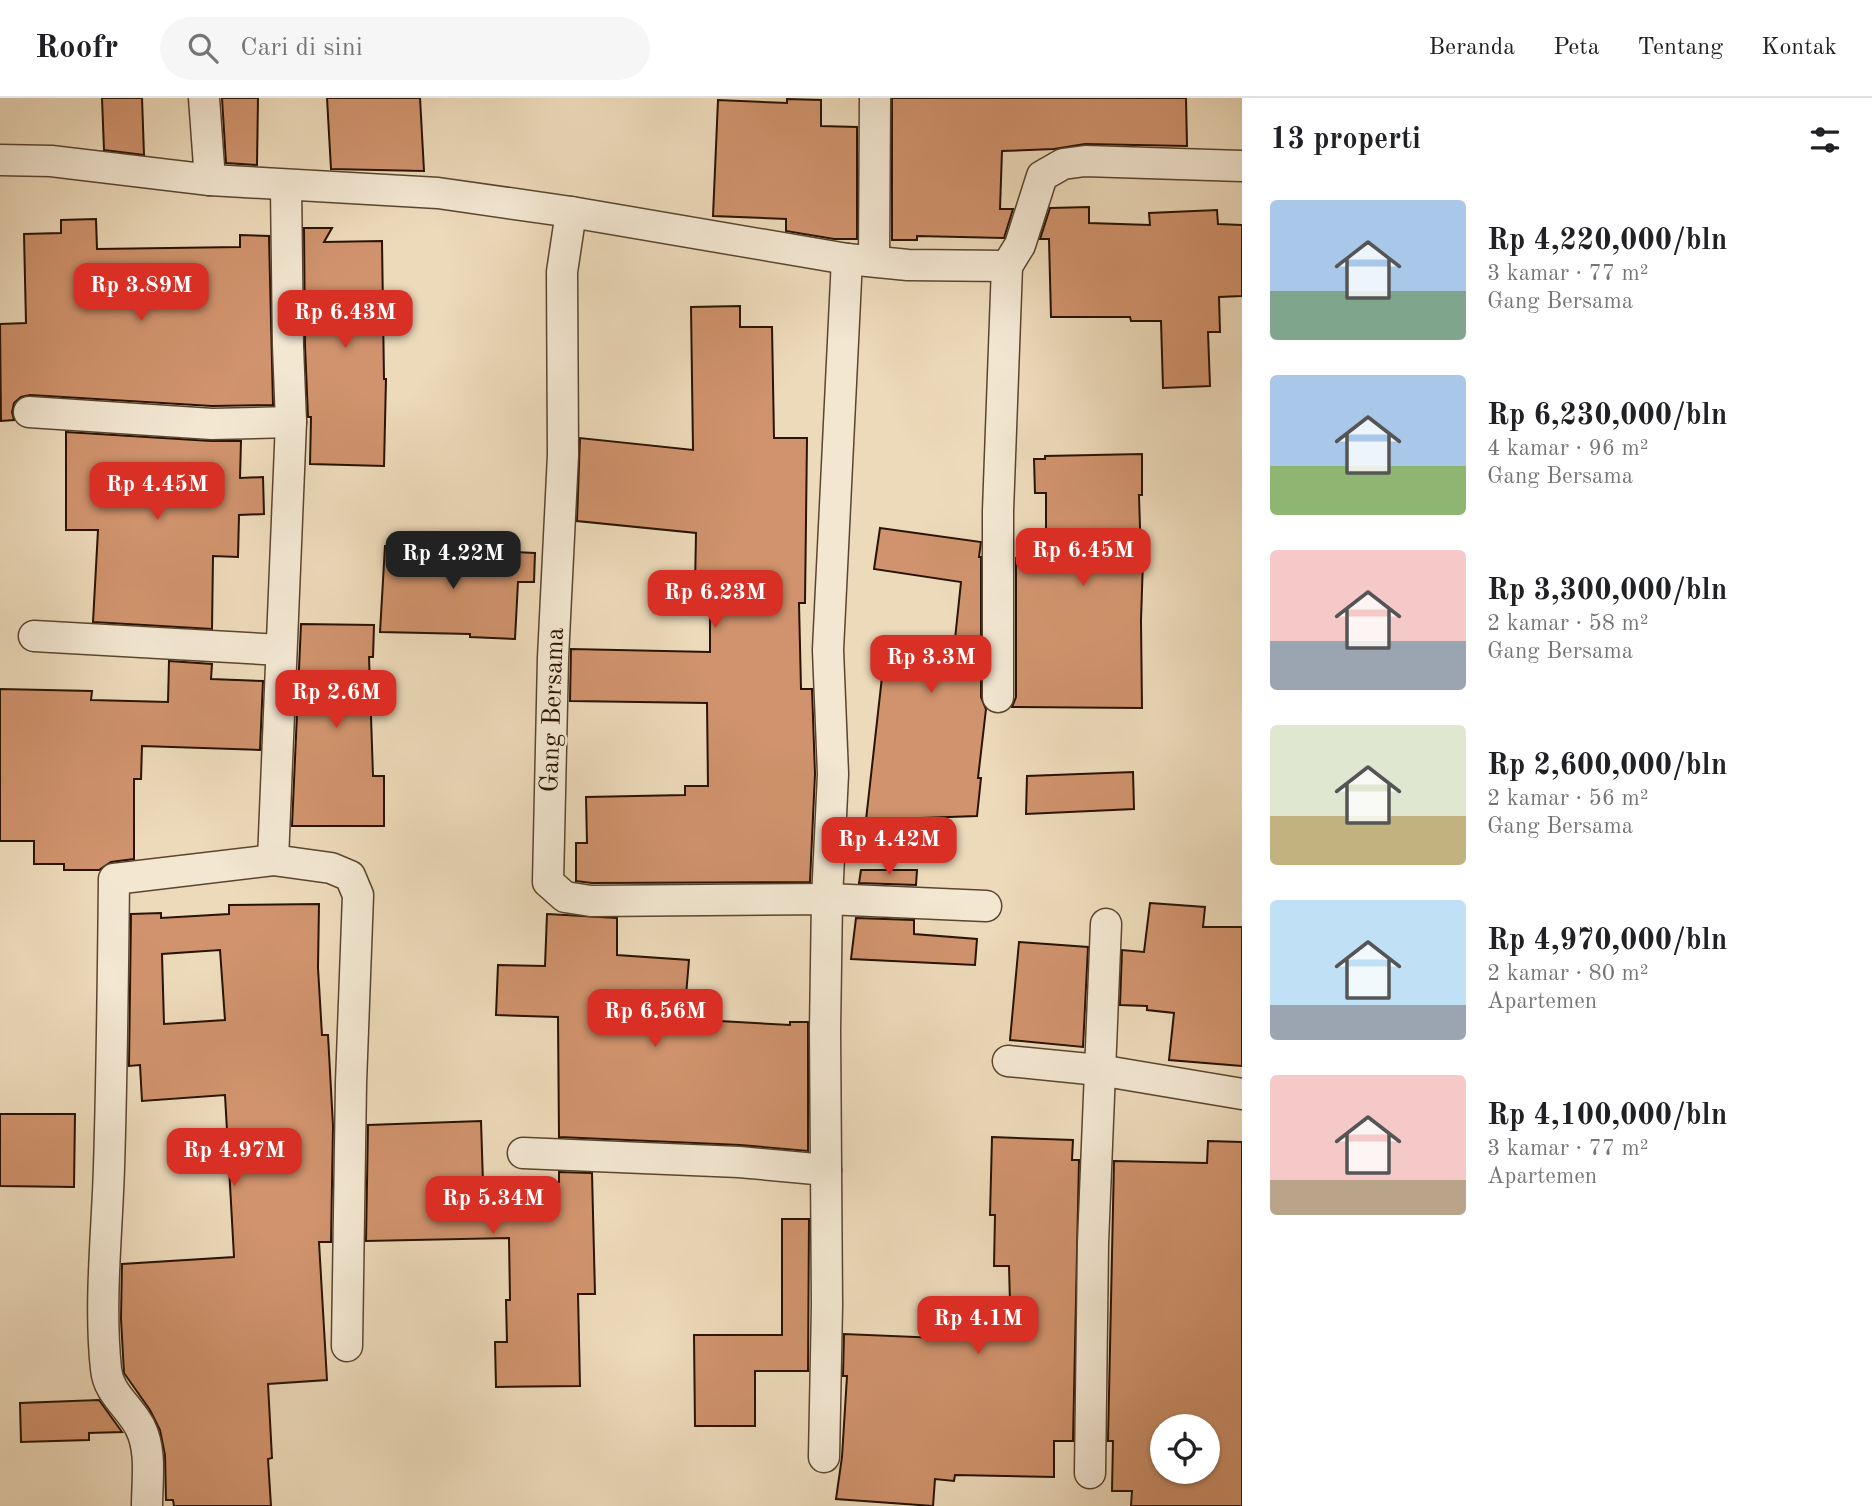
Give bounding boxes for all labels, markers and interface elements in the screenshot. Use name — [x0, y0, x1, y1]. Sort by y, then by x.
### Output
search box — [160, 17, 650, 80]
icon: search — [184, 29, 222, 67]
text: Roofr — [35, 32, 118, 65]
text: Cari di sini — [240, 35, 363, 61]
text: Beranda — [1429, 36, 1515, 60]
text: Peta — [1553, 36, 1600, 60]
text: Tentang — [1638, 36, 1723, 60]
text: Kontak — [1761, 36, 1837, 60]
icon: filters — [1806, 121, 1844, 159]
text: 13 properti — [1270, 125, 1421, 155]
text: Rp 4,220,000/bln — [1487, 226, 1727, 256]
icon: home — [1326, 228, 1410, 312]
text: 3 kamar · 77 m² — [1487, 262, 1649, 285]
pin: Rp 3.89M — [69, 264, 213, 323]
text: Rp 3.89M — [90, 274, 192, 297]
pin: Rp 6.43M — [273, 290, 417, 350]
text: Gang Bersama — [1487, 290, 1633, 313]
text: Rp 6.43M — [294, 301, 396, 324]
text: Rp 6,230,000/bln — [1487, 401, 1727, 431]
icon: home — [1326, 403, 1410, 487]
text: 4 kamar · 96 m² — [1487, 437, 1649, 460]
pin: Rp 4.45M — [85, 462, 229, 522]
text: Gang Bersama — [1487, 465, 1633, 488]
text: Rp 4.45M — [106, 473, 208, 496]
pin: Rp 6.45M — [1011, 528, 1155, 588]
pin: Rp 4.22M — [381, 532, 525, 591]
text: Rp 6.45M — [1032, 539, 1134, 562]
text: Rp 4.22M — [402, 542, 504, 565]
pin: Rp 6.23M — [643, 570, 787, 630]
text: Rp 3,300,000/bln — [1487, 576, 1727, 606]
icon: home — [1326, 578, 1410, 662]
text: Rp 6.23M — [664, 581, 766, 604]
text: 2 kamar · 58 m² — [1487, 612, 1649, 635]
street label: Gang Bersama — [537, 627, 569, 793]
pin: Rp 3.3M — [866, 636, 996, 695]
text: Gang Bersama — [1487, 640, 1633, 663]
text: Rp 3.3M — [886, 646, 976, 669]
pin: Rp 2.6M — [271, 670, 401, 730]
text: Rp 2.6M — [291, 681, 381, 704]
text: Rp 2,600,000/bln — [1487, 751, 1727, 781]
icon: home — [1326, 753, 1410, 837]
text: 2 kamar · 56 m² — [1487, 787, 1649, 810]
text: Gang Bersama — [1487, 815, 1633, 838]
pin: Rp 4.42M — [817, 818, 961, 877]
text: Rp 4.42M — [838, 828, 940, 851]
text: Rp 4,970,000/bln — [1487, 926, 1727, 956]
icon: home — [1326, 928, 1410, 1012]
text: 2 kamar · 80 m² — [1487, 962, 1649, 985]
pin: Rp 6.56M — [583, 990, 727, 1049]
text: Apartemen — [1487, 990, 1597, 1013]
text: Rp 6.56M — [604, 1000, 706, 1023]
text: Rp 4,100,000/bln — [1487, 1101, 1727, 1131]
icon: home — [1326, 1103, 1410, 1187]
pin: Rp 4.97M — [162, 1128, 306, 1188]
text: 3 kamar · 77 m² — [1487, 1137, 1649, 1160]
text: Rp 4.97M — [183, 1139, 285, 1162]
text: Apartemen — [1487, 1165, 1597, 1188]
pin: Rp 5.34M — [421, 1176, 565, 1236]
text: Rp 5.34M — [442, 1187, 544, 1210]
pin: Rp 4.1M — [913, 1296, 1043, 1356]
text: Rp 4.1M — [933, 1307, 1023, 1330]
map controls — [1150, 1414, 1220, 1484]
button: locate — [1150, 1414, 1220, 1484]

